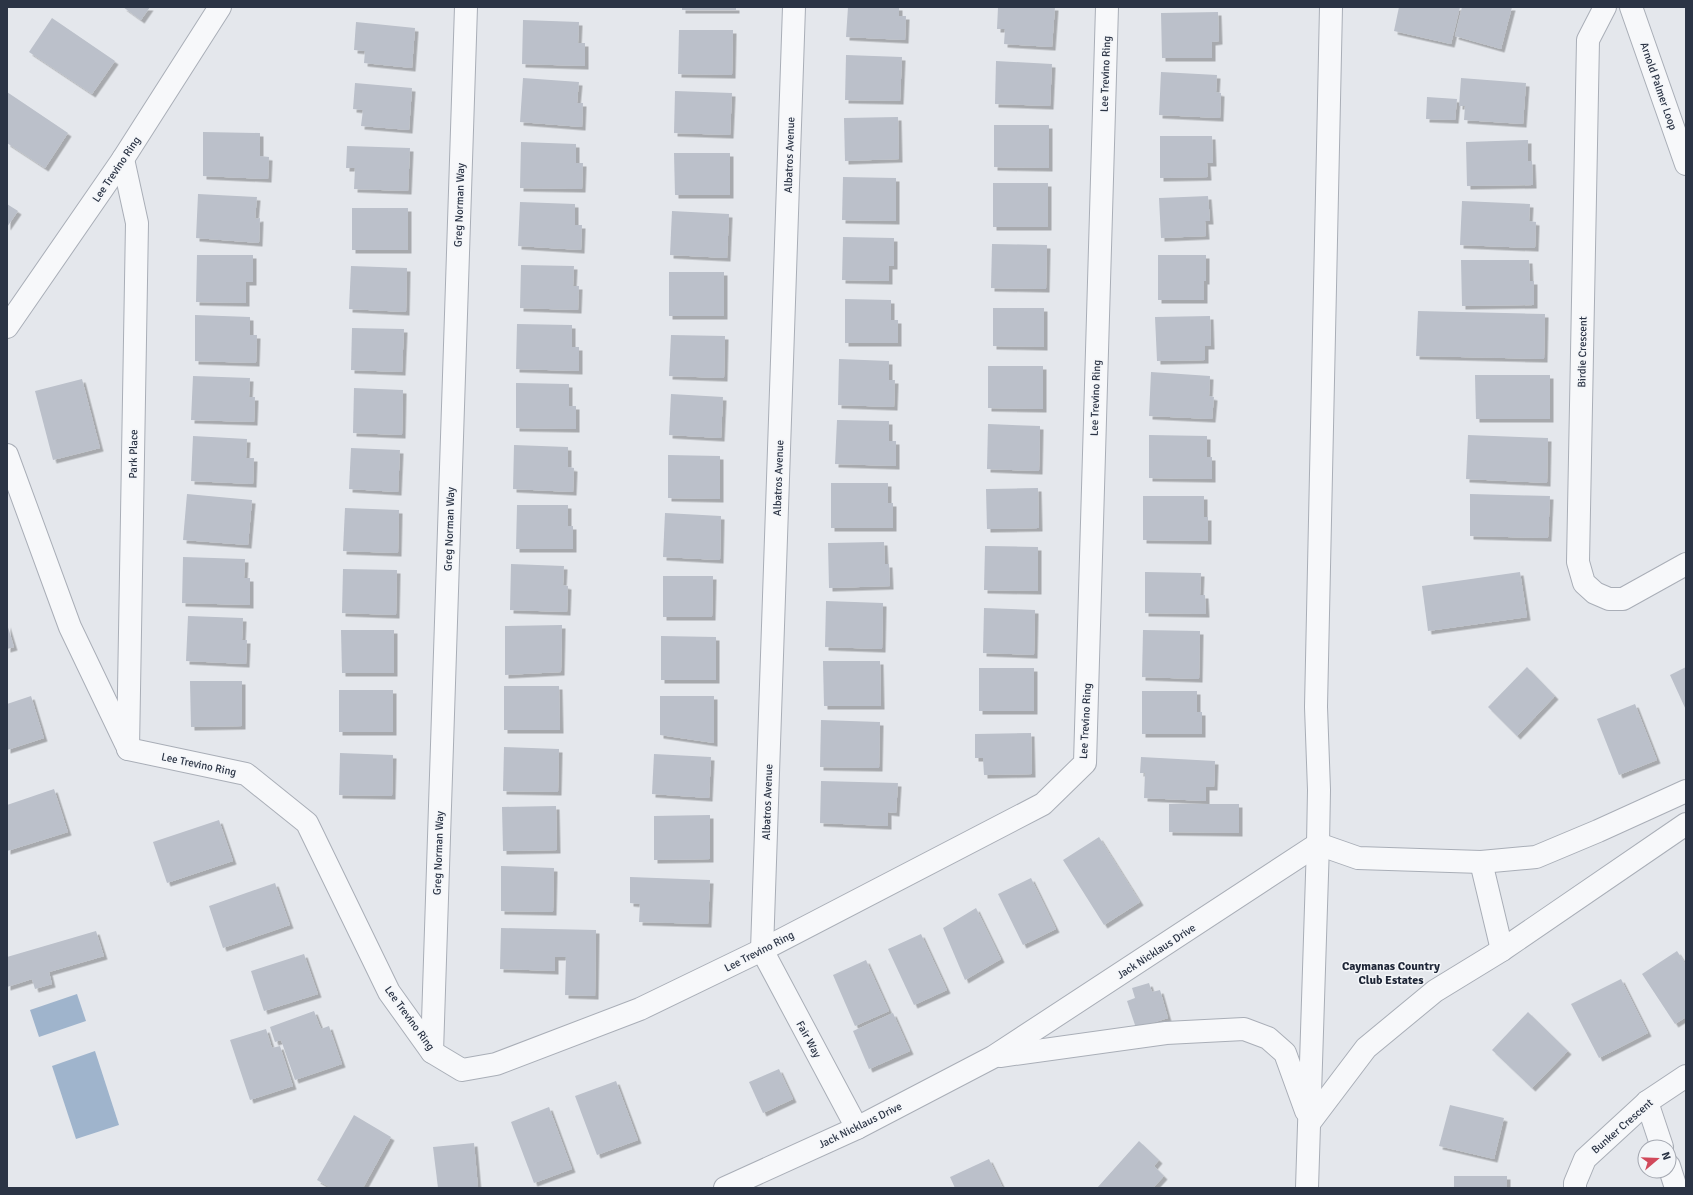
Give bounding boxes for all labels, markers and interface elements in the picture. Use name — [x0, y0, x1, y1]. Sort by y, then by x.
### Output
street label: Lee Trevino Ring — [1098, 35, 1113, 112]
street label: Arnold Palmer Loop — [1637, 40, 1680, 132]
street label: Albatros Avenue — [782, 117, 797, 193]
street label: Lee Trevino Ring — [90, 134, 143, 205]
street label: Greg Norman Way — [452, 162, 467, 247]
street label: Birdie Crescent — [1575, 316, 1590, 388]
street label: Lee Trevino Ring — [1088, 359, 1103, 436]
street label: Park Place — [127, 429, 140, 479]
street label: Albatros Avenue — [771, 440, 786, 516]
street label: Greg Norman Way — [442, 486, 457, 571]
street label: Lee Trevino Ring — [1077, 682, 1094, 760]
street label: Lee Trevino Ring — [160, 750, 238, 779]
street label: Albatros Avenue — [760, 764, 775, 840]
street label: Greg Norman Way — [431, 810, 446, 895]
street label: Jack Nicklaus Drive — [1115, 921, 1198, 982]
street label: Lee Trevino Ring — [722, 928, 796, 975]
district label: Caymanas Country Club Estates — [1342, 959, 1440, 988]
street label: Lee Trevino Ring — [382, 984, 437, 1053]
street label: Fair Way — [793, 1019, 824, 1061]
street label: Bunker Crescent — [1589, 1096, 1656, 1157]
street label: Jack Nicklaus Drive — [816, 1100, 904, 1151]
north arrow — [1637, 1139, 1677, 1179]
text: N — [1659, 1150, 1673, 1162]

